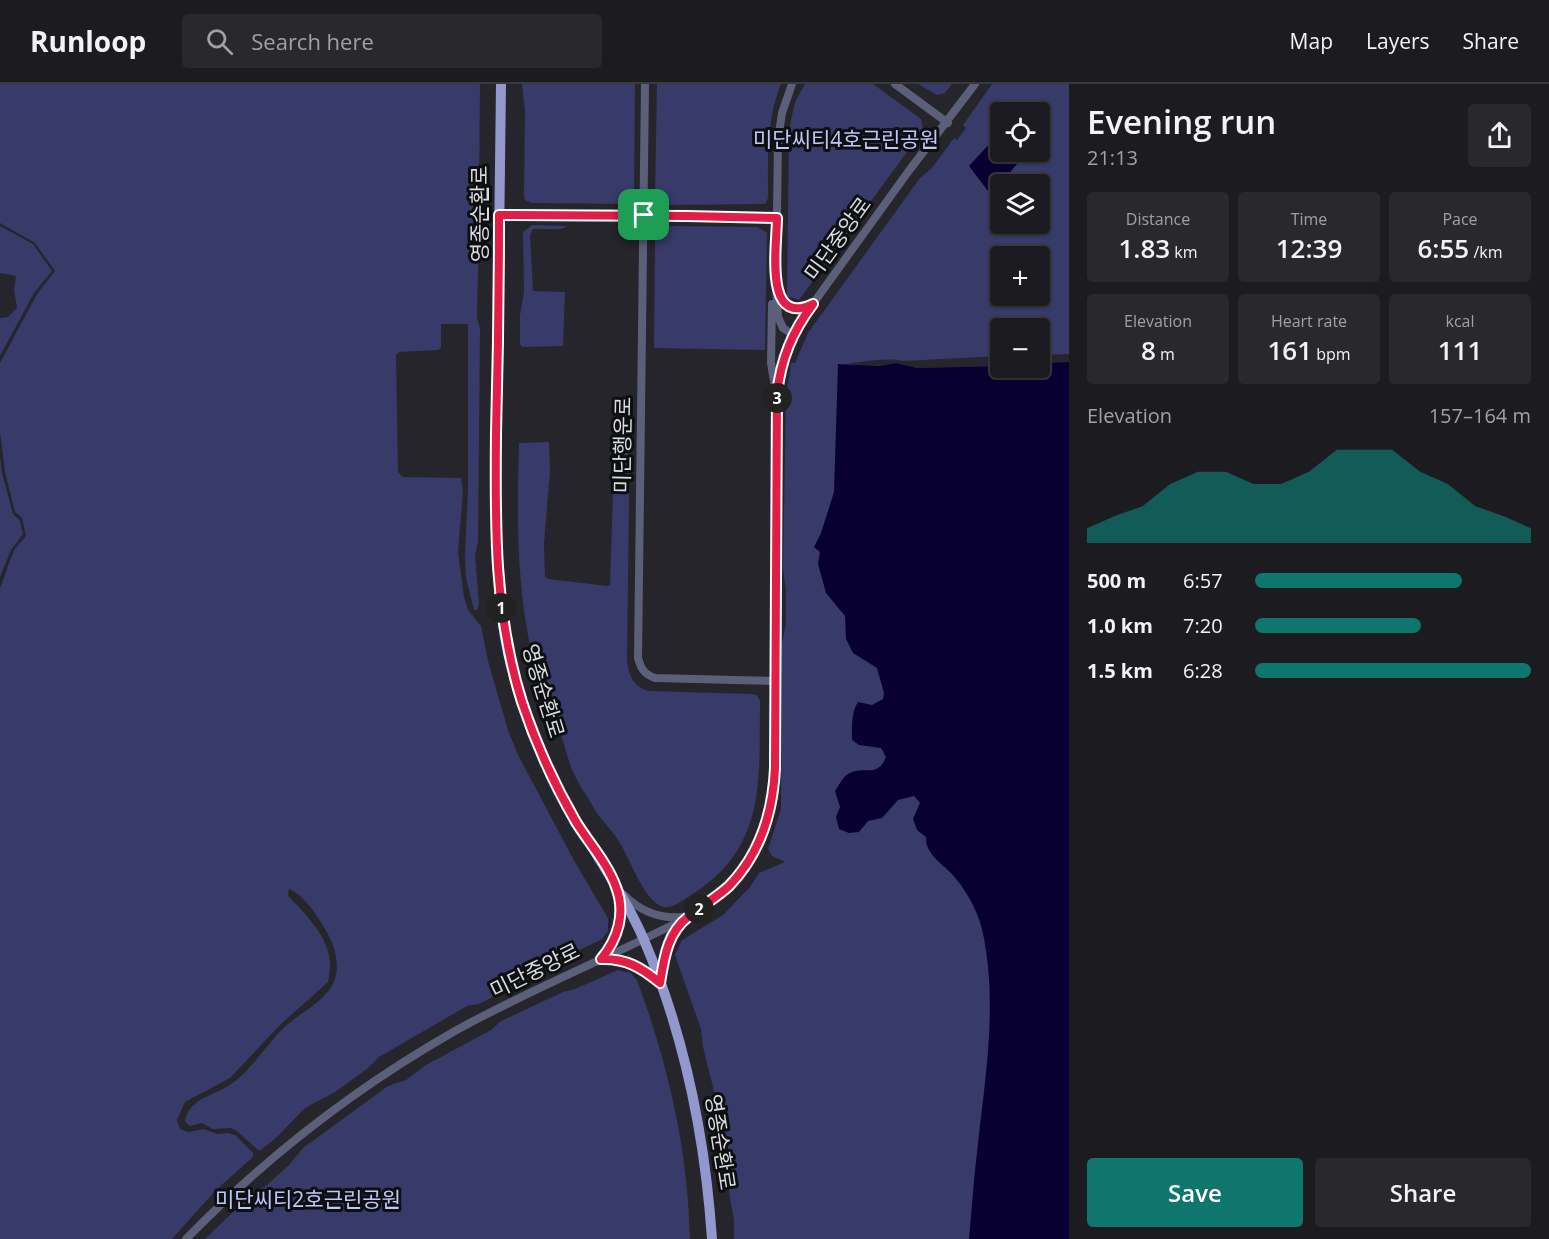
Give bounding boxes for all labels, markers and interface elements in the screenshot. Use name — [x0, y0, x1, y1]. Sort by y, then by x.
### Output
search box — [182, 14, 602, 68]
text: Runloop — [30, 22, 146, 60]
icon: search — [203, 25, 236, 58]
text: Search here — [251, 26, 374, 56]
text: Map — [1290, 27, 1333, 55]
text: Layers — [1366, 27, 1430, 55]
text: Share — [1463, 27, 1519, 55]
text: Evening run — [1087, 99, 1276, 144]
map controls — [990, 102, 1050, 378]
button: locate — [990, 102, 1050, 162]
button: share — [1468, 104, 1531, 167]
park label: 미단씨티4호근린공원 — [753, 125, 939, 153]
text: 21:13 — [1087, 144, 1138, 171]
street label: 영종순환로 — [465, 166, 493, 262]
button: layers — [990, 174, 1050, 234]
pin — [618, 189, 669, 240]
street label: 미단중앙로 — [797, 191, 877, 286]
icon: arrive — [627, 198, 660, 231]
text: Distance — [1126, 208, 1190, 230]
text: Time — [1291, 208, 1327, 230]
text: Pace — [1442, 208, 1478, 230]
text: 1.83 — [1118, 230, 1170, 266]
text: 12:39 — [1276, 230, 1342, 266]
text: 6:55 — [1418, 230, 1469, 266]
text: km — [1170, 241, 1198, 263]
text: /km — [1469, 241, 1502, 263]
button: + — [990, 246, 1050, 306]
text: Elevation — [1124, 310, 1192, 332]
text: Heart rate — [1271, 310, 1347, 332]
text: kcal — [1446, 310, 1475, 332]
button: − — [990, 318, 1050, 378]
text: 8 — [1141, 332, 1156, 368]
text: 161 — [1267, 332, 1312, 368]
text: 111 — [1438, 332, 1482, 368]
text: m — [1156, 343, 1175, 365]
text: bpm — [1312, 343, 1351, 365]
pin: 3 — [762, 383, 792, 413]
text: 3 — [772, 387, 782, 409]
street label: 미단행운로 — [607, 396, 637, 494]
text: Elevation — [1087, 402, 1172, 429]
text: 157–164 m — [1429, 402, 1531, 429]
text: 500 m — [1087, 567, 1146, 594]
text: 6:57 — [1183, 567, 1223, 594]
pin: 1 — [486, 593, 516, 623]
text: 1 — [496, 597, 506, 619]
text: 1.0 km — [1087, 612, 1153, 639]
text: 7:20 — [1183, 612, 1223, 639]
street label: 영종순환로 — [516, 640, 571, 741]
text: 1.5 km — [1087, 657, 1153, 684]
text: 6:28 — [1183, 657, 1223, 684]
pin: 2 — [684, 894, 714, 924]
text: 2 — [694, 898, 704, 920]
street label: 미단중앙로 — [485, 936, 584, 1004]
street label: 영종순환로 — [700, 1092, 742, 1192]
button: Save — [1087, 1158, 1303, 1227]
button: Share — [1315, 1158, 1531, 1227]
park label: 미단씨티2호근린공원 — [215, 1185, 401, 1213]

